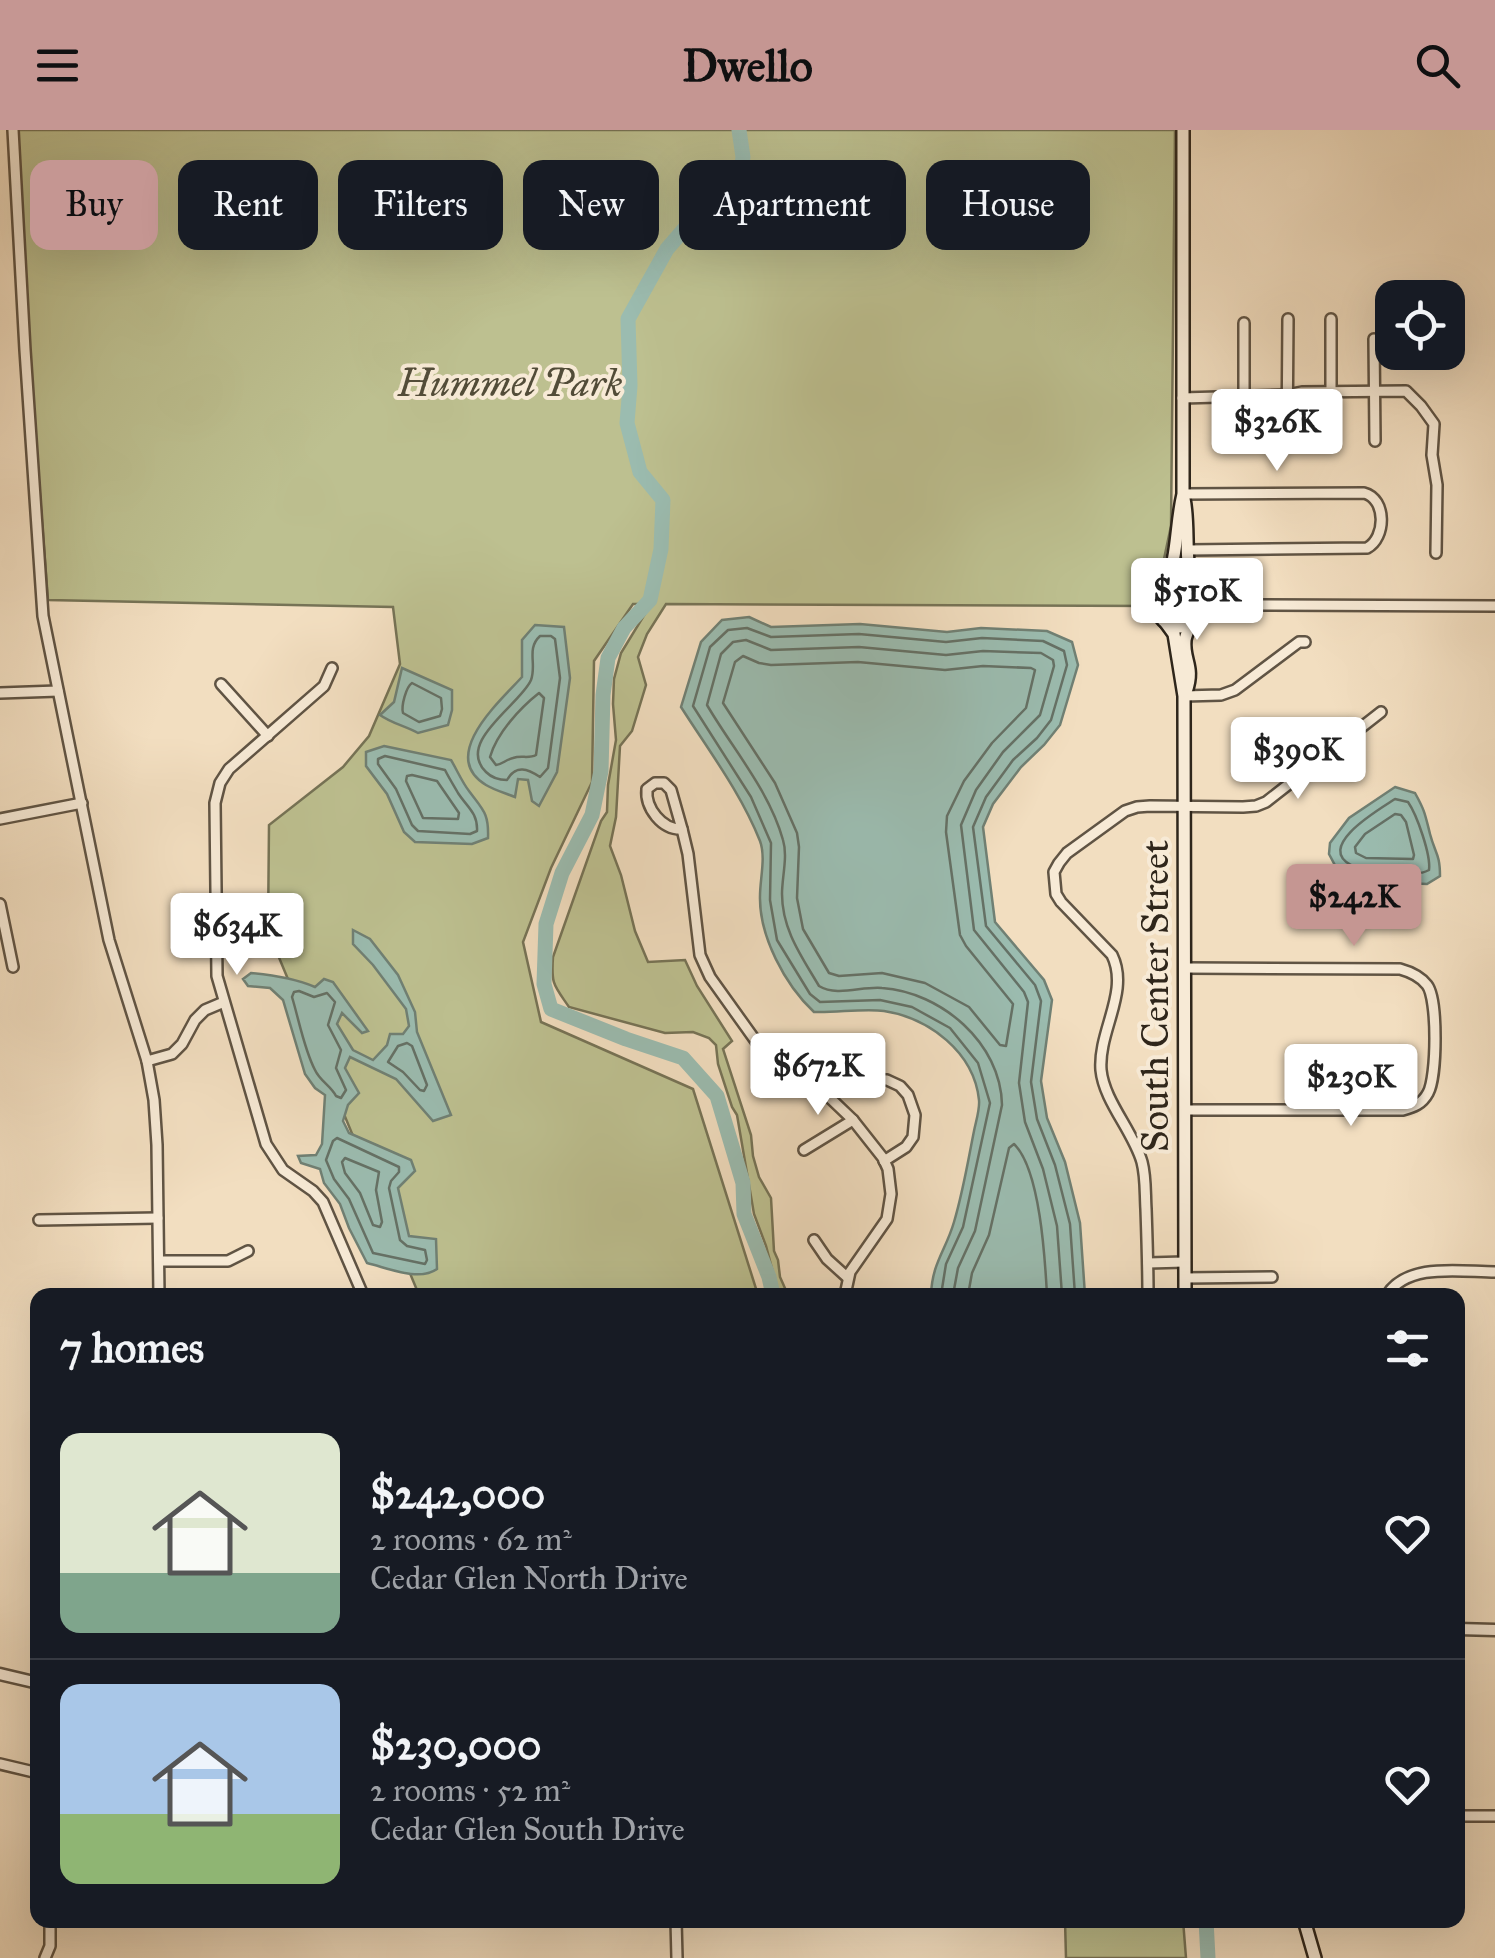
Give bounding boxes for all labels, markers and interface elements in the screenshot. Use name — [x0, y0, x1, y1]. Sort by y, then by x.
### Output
icon: menu — [30, 38, 85, 93]
text: Dwello — [682, 38, 813, 93]
icon: search — [1410, 38, 1465, 93]
chip: Buy — [30, 160, 158, 250]
chip: Rent — [178, 160, 318, 250]
chip: Filters — [338, 160, 503, 250]
chip: New — [523, 160, 659, 250]
chip: Apartment — [679, 160, 906, 250]
chip: House — [926, 160, 1090, 250]
map controls — [1375, 280, 1465, 370]
button: locate — [1375, 280, 1465, 370]
park label: Hummel Park — [397, 360, 623, 406]
pin: $326K — [1207, 389, 1347, 474]
text: $326K — [1234, 402, 1320, 441]
pin: $510K — [1127, 558, 1267, 643]
text: $510K — [1153, 571, 1241, 610]
pin: $390K — [1228, 717, 1368, 802]
text: $390K — [1253, 730, 1343, 769]
street label: South Center Street — [1132, 840, 1178, 1152]
pin: $242K — [1284, 864, 1424, 949]
text: $242K — [1308, 877, 1400, 916]
pin: $634K — [167, 893, 307, 978]
text: $634K — [193, 906, 281, 945]
pin: $672K — [748, 1033, 888, 1118]
pin: $230K — [1281, 1044, 1421, 1129]
text: $672K — [772, 1046, 864, 1085]
text: $230K — [1306, 1057, 1396, 1096]
icon: filters — [1380, 1321, 1435, 1376]
text: 7 homes — [60, 1322, 204, 1374]
text: $242,000 — [370, 1468, 545, 1520]
icon: home — [140, 1473, 260, 1593]
icon: heart — [1380, 1506, 1435, 1561]
text: 2 rooms · 62 m² — [370, 1520, 572, 1559]
text: Cedar Glen North Drive — [370, 1559, 688, 1598]
text: $230,000 — [370, 1719, 541, 1771]
icon: home — [140, 1724, 260, 1844]
icon: heart — [1380, 1757, 1435, 1812]
text: 2 rooms · 52 m² — [370, 1771, 570, 1810]
text: Cedar Glen South Drive — [370, 1810, 685, 1849]

